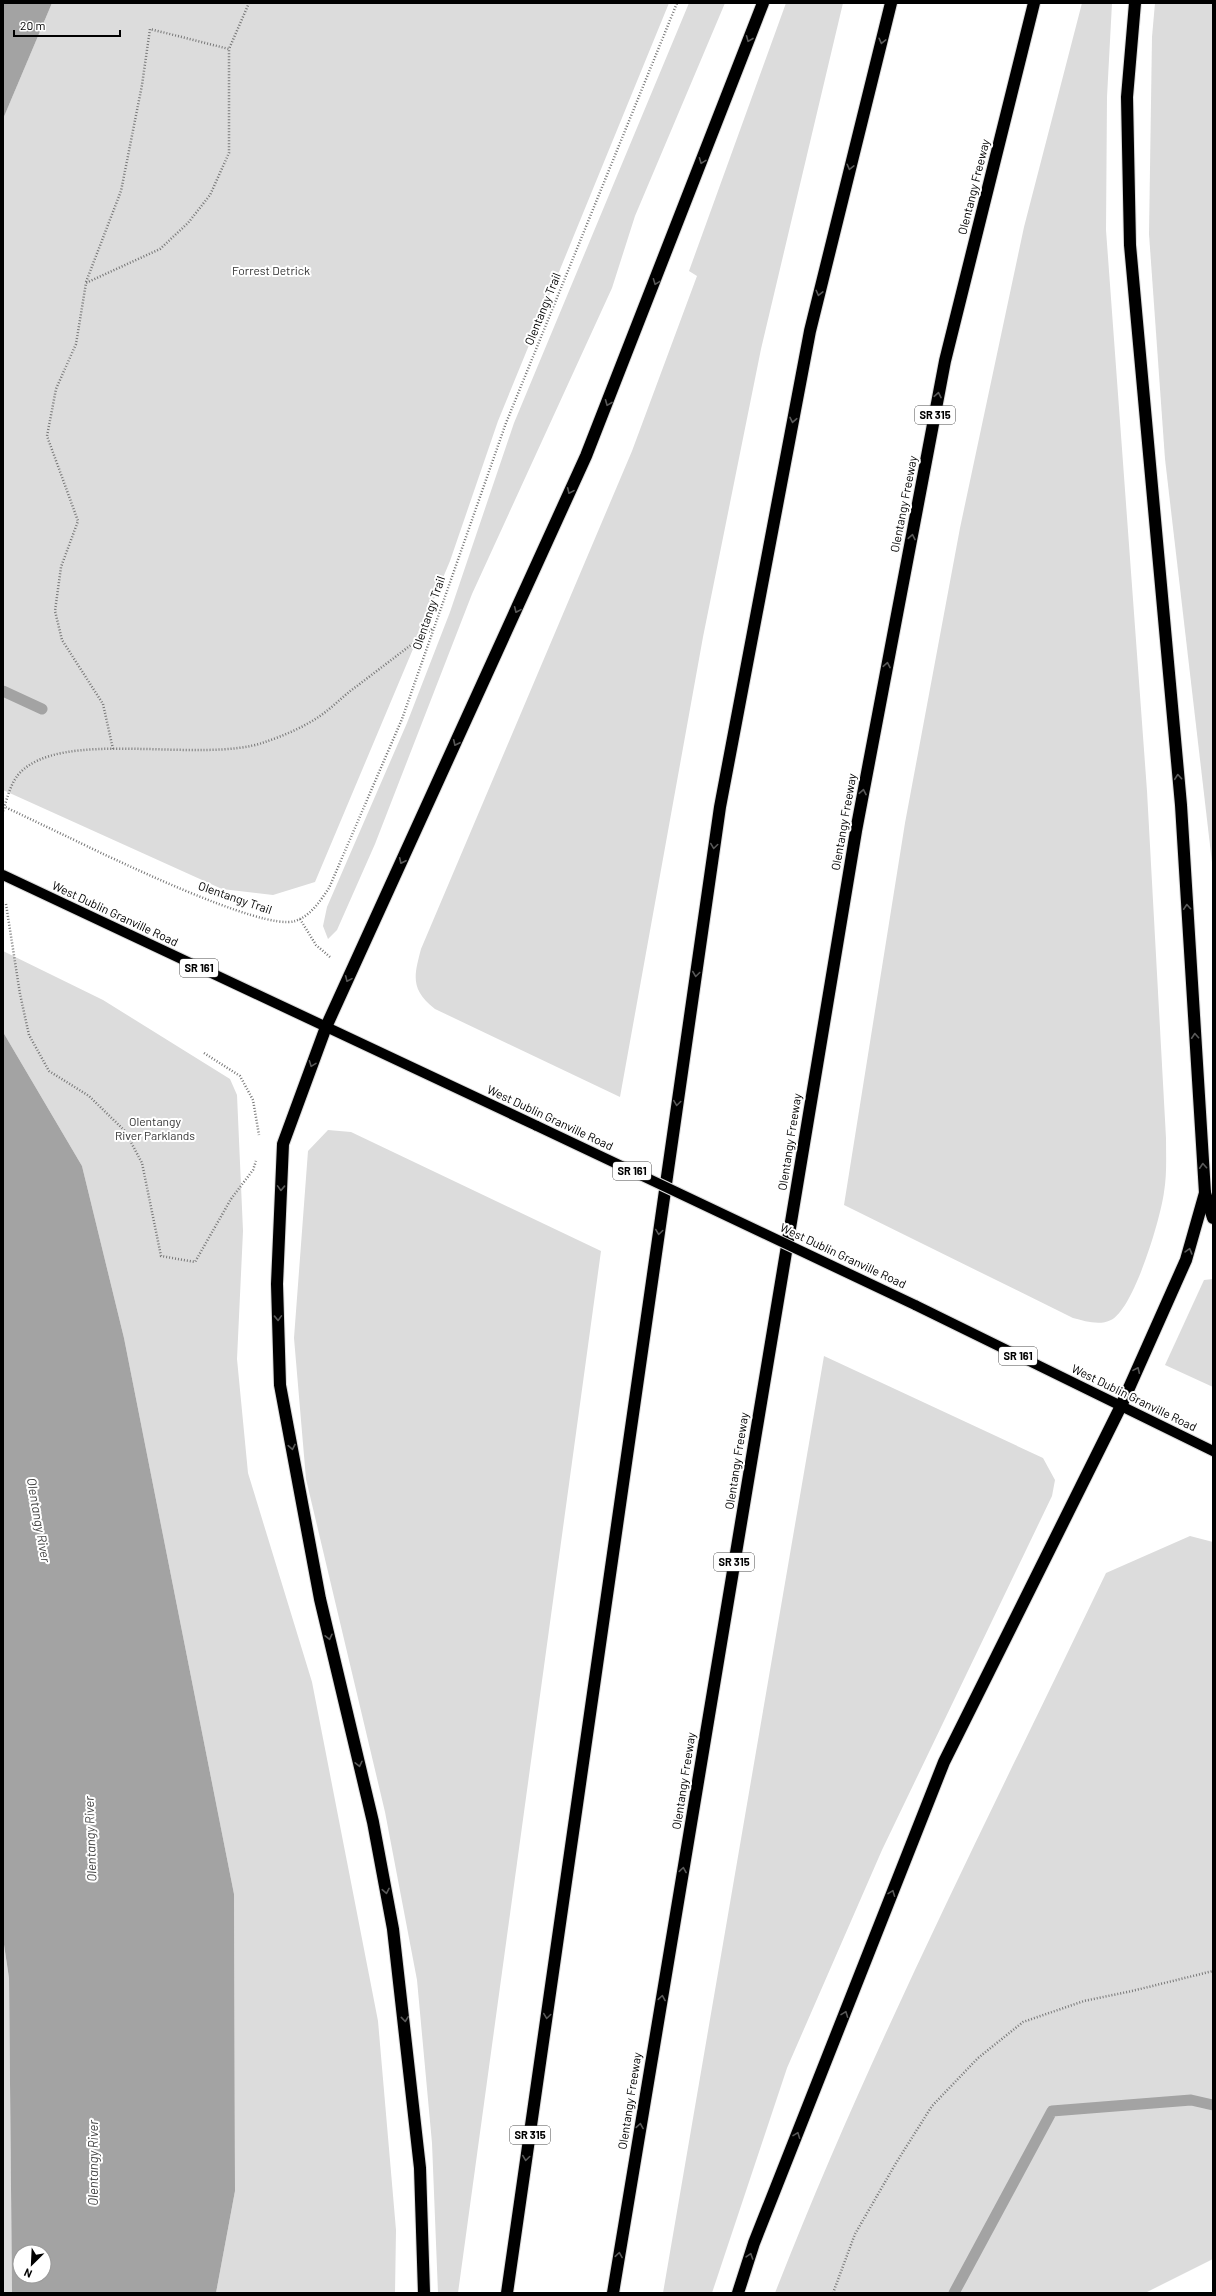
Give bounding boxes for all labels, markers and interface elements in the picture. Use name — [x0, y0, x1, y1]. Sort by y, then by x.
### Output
scale bar — [14, 12, 120, 38]
text: 20 m — [20, 18, 46, 32]
one-way arrow — [746, 35, 754, 43]
one-way arrow — [878, 37, 887, 44]
street label: Olentangy Freeway — [954, 137, 992, 236]
one-way arrow — [699, 157, 707, 164]
one-way arrow — [847, 164, 855, 170]
park label: Forrest Detrick — [232, 263, 310, 277]
street label: Olentangy Trail — [521, 270, 563, 347]
one-way arrow — [652, 278, 660, 285]
one-way arrow — [815, 289, 824, 296]
one-way arrow — [934, 392, 942, 398]
one-way arrow — [604, 399, 612, 406]
road number: SR 315 — [915, 406, 955, 424]
one-way arrow — [789, 417, 797, 424]
street label: Olentangy Freeway — [887, 454, 919, 553]
one-way arrow — [567, 487, 575, 495]
one-way arrow — [907, 534, 915, 540]
street label: Olentangy Trail — [409, 574, 447, 651]
one-way arrow — [514, 606, 522, 613]
one-way arrow — [883, 661, 891, 668]
one-way arrow — [453, 739, 461, 746]
street label: Olentangy Freeway — [828, 772, 859, 871]
one-way arrow — [1174, 774, 1183, 780]
one-way arrow — [859, 789, 867, 795]
one-way arrow — [710, 843, 719, 849]
one-way arrow — [399, 857, 407, 864]
street label: West Dublin Granville Road — [50, 878, 181, 948]
street label: Olentangy Trail — [197, 878, 274, 916]
one-way arrow — [1183, 904, 1192, 910]
road number: SR 161 — [180, 959, 218, 977]
one-way arrow — [692, 971, 701, 978]
one-way arrow — [345, 975, 353, 983]
one-way arrow — [1191, 1033, 1200, 1039]
one-way arrow — [309, 1060, 317, 1067]
street label: West Dublin Granville Road — [485, 1082, 616, 1152]
street label: Olentangy Freeway — [774, 1092, 804, 1191]
one-way arrow — [673, 1100, 682, 1106]
park label: Olentangy River Parklands — [115, 1114, 195, 1142]
road number: SR 161 — [613, 1162, 651, 1180]
one-way arrow — [1199, 1163, 1208, 1169]
one-way arrow — [276, 1185, 285, 1191]
street label: West Dublin Granville Road — [778, 1220, 909, 1290]
one-way arrow — [655, 1229, 664, 1235]
one-way arrow — [1184, 1248, 1193, 1255]
one-way arrow — [273, 1315, 282, 1321]
road number: SR 161 — [999, 1347, 1037, 1365]
street label: West Dublin Granville Road — [1070, 1361, 1199, 1434]
one-way arrow — [1132, 1367, 1140, 1375]
street label: Olentangy Freeway — [721, 1411, 751, 1510]
one-way arrow — [287, 1444, 295, 1450]
water label: Olentangy River — [24, 1476, 54, 1564]
road number: SR 315 — [714, 1553, 754, 1571]
one-way arrow — [325, 1634, 333, 1640]
street label: Olentangy Freeway — [668, 1731, 698, 1830]
one-way arrow — [355, 1761, 363, 1767]
water label: Olentangy River — [80, 1796, 99, 1882]
one-way arrow — [678, 1867, 687, 1873]
one-way arrow — [381, 1888, 390, 1894]
one-way arrow — [888, 1889, 896, 1896]
one-way arrow — [657, 1995, 666, 2001]
one-way arrow — [840, 2010, 848, 2017]
one-way arrow — [543, 2013, 552, 2019]
one-way arrow — [400, 2016, 409, 2023]
street label: Olentangy Freeway — [614, 2051, 644, 2150]
water label: Olentangy River — [85, 2120, 101, 2206]
one-way arrow — [635, 2123, 644, 2129]
road number: SR 315 — [510, 2126, 550, 2144]
one-way arrow — [792, 2131, 800, 2139]
one-way arrow — [522, 2155, 531, 2161]
north arrow — [12, 2244, 52, 2284]
one-way arrow — [614, 2251, 623, 2258]
one-way arrow — [745, 2253, 754, 2260]
text: N — [22, 2266, 34, 2281]

